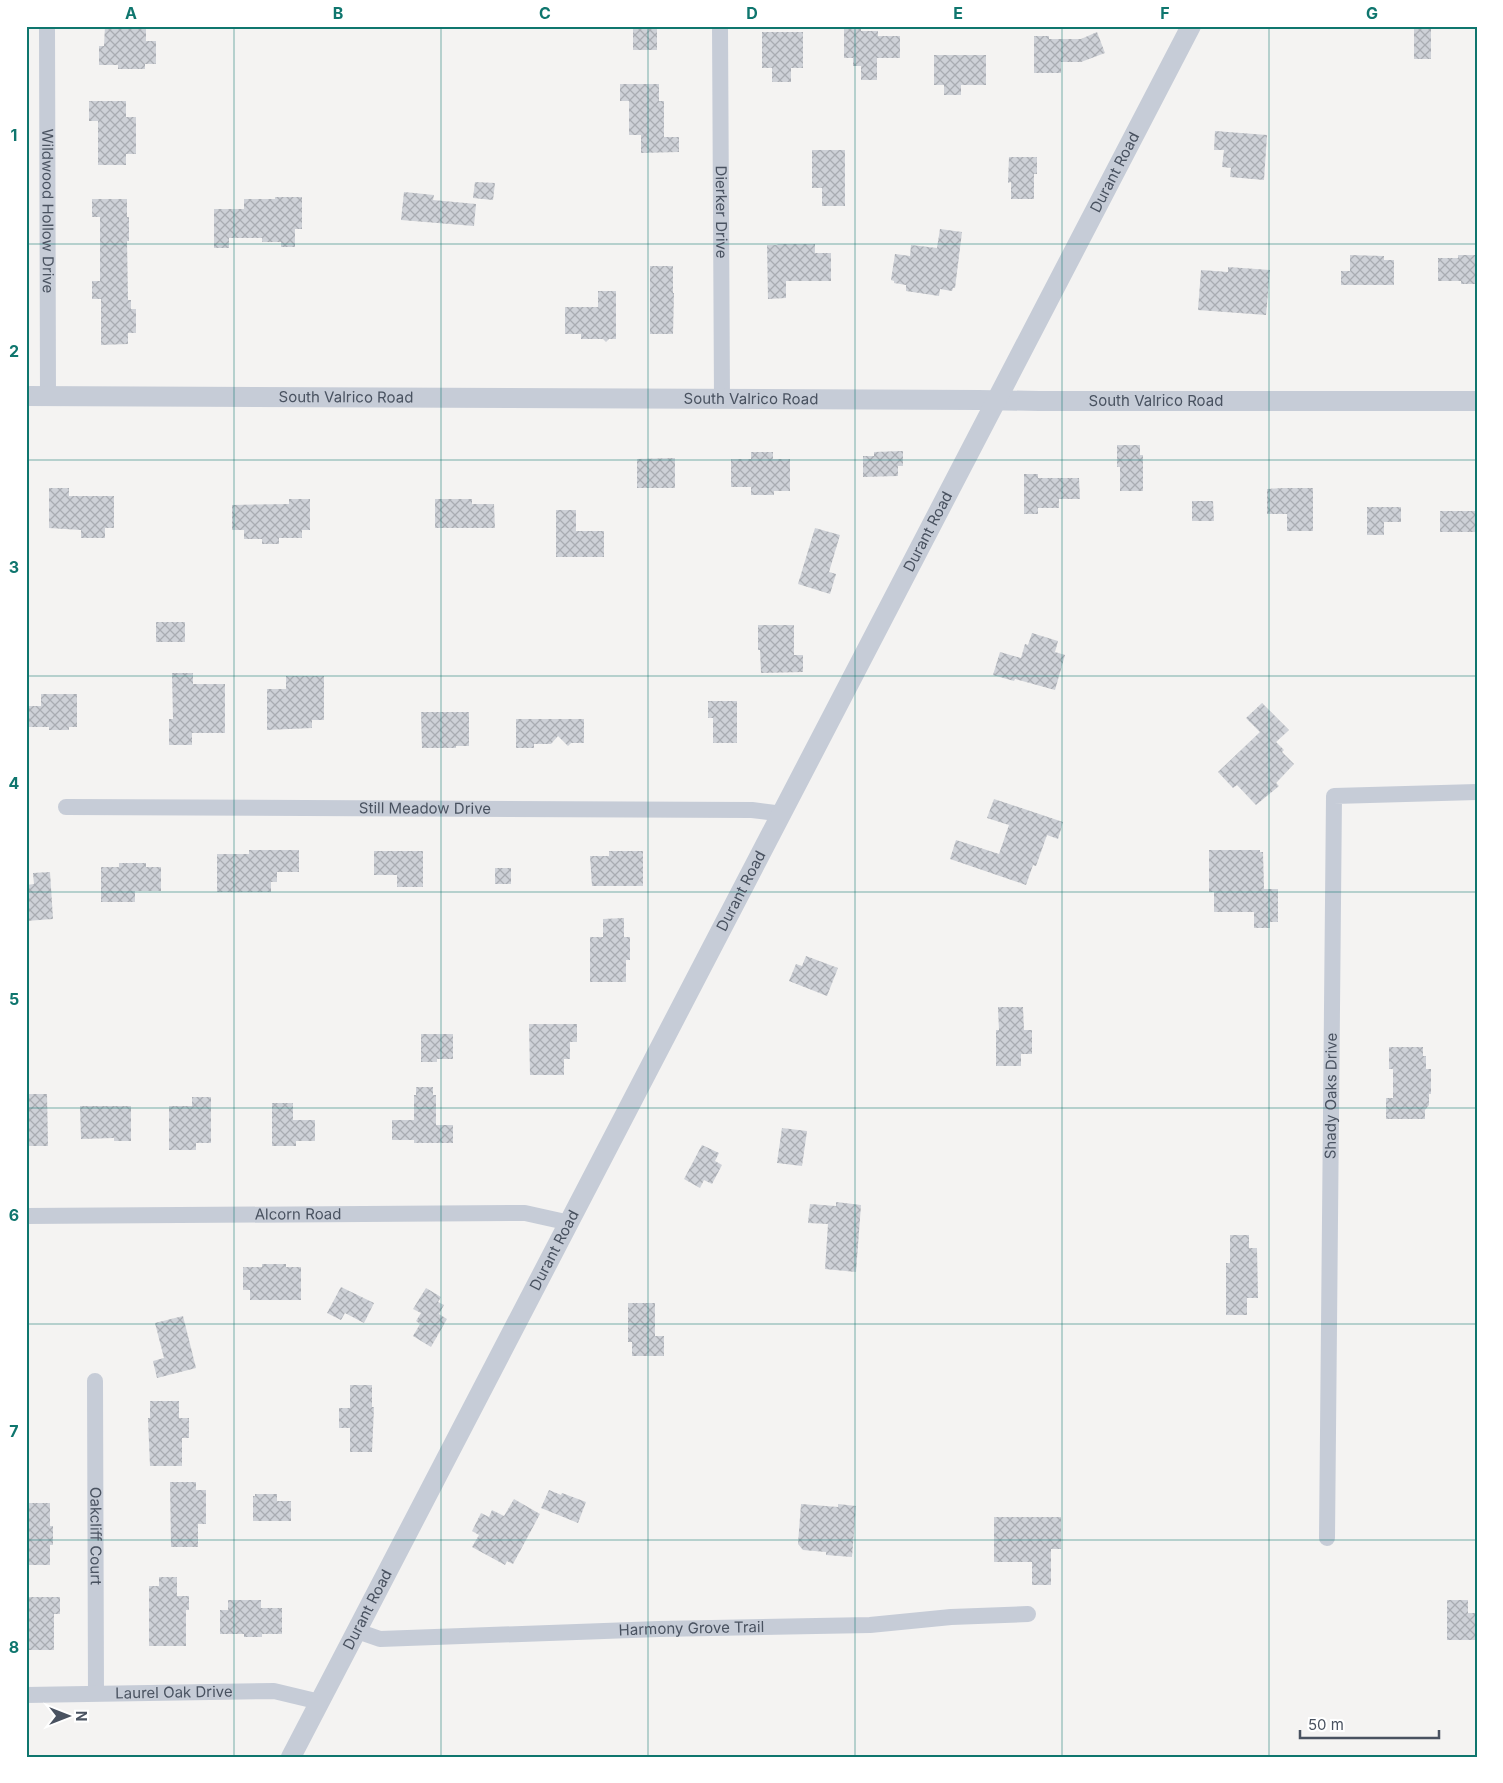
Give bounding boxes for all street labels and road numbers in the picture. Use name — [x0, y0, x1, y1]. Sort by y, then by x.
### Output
street label: Wildwood Hollow Drive — [38, 129, 58, 293]
street label: Durant Road — [1086, 129, 1143, 216]
street label: Dierker Drive — [712, 165, 731, 258]
street label: South Valrico Road — [279, 387, 413, 407]
street label: South Valrico Road — [684, 389, 818, 408]
street label: South Valrico Road — [1089, 391, 1223, 410]
street label: Durant Road — [899, 488, 956, 575]
street label: Still Meadow Drive — [359, 798, 491, 818]
street label: Durant Road — [712, 847, 770, 934]
street label: Shady Oaks Drive — [1321, 1033, 1341, 1159]
street label: Alcorn Road — [255, 1204, 341, 1224]
street label: Durant Road — [525, 1207, 583, 1294]
street label: Oakcliff Court — [86, 1487, 106, 1585]
street label: Durant Road — [338, 1566, 396, 1653]
street label: Harmony Grove Trail — [618, 1617, 764, 1639]
street label: Laurel Oak Drive — [115, 1682, 233, 1703]

